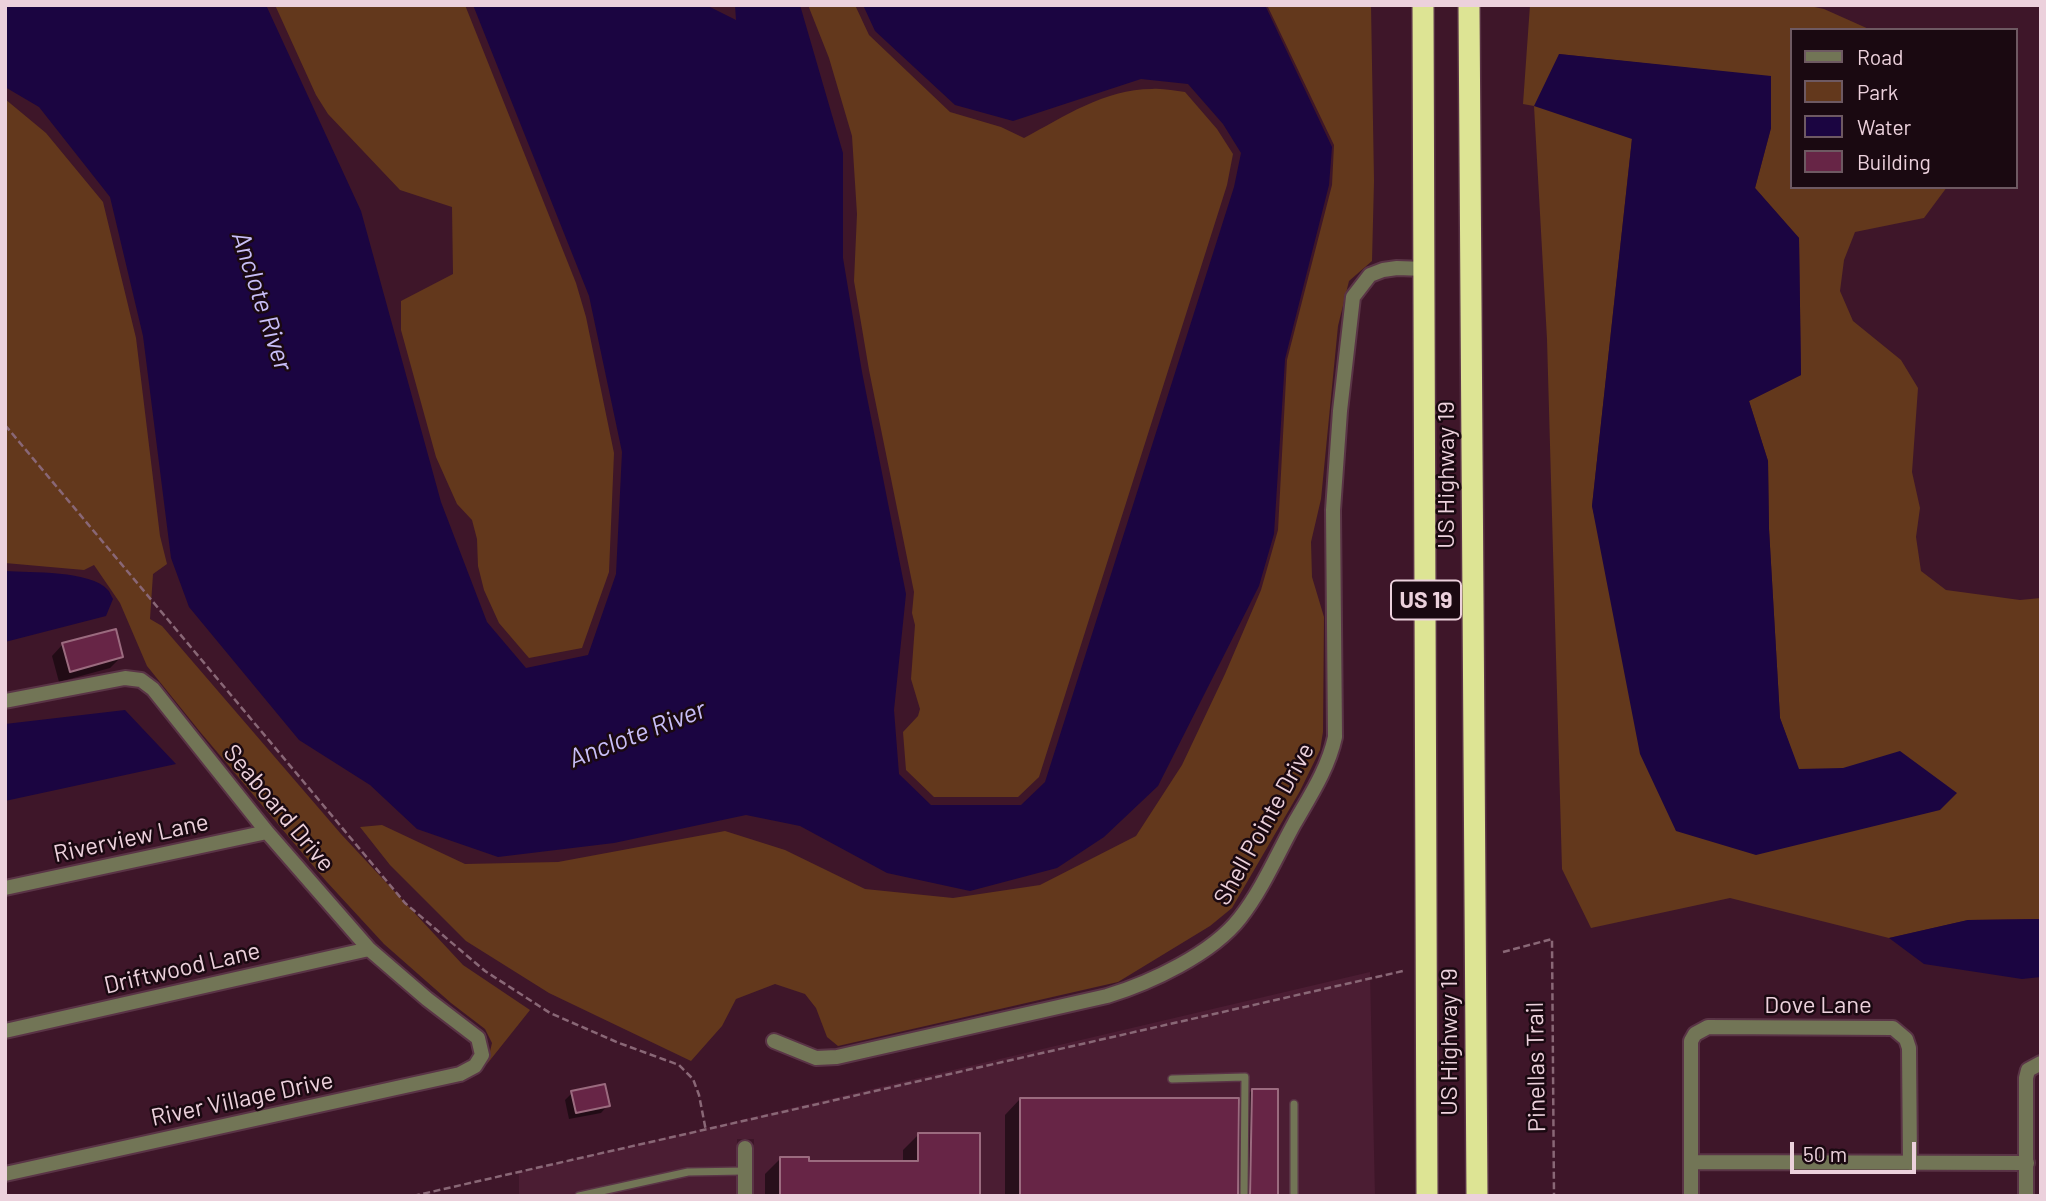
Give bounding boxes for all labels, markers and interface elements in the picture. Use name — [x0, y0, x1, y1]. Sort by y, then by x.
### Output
legend — [1790, 28, 2018, 189]
text: Road — [1857, 44, 1903, 69]
text: Park — [1857, 79, 1898, 104]
text: Water — [1857, 114, 1911, 139]
text: Building — [1857, 149, 1931, 174]
water label: Anclote River — [225, 227, 299, 375]
street label: US Highway 19 — [1432, 401, 1460, 549]
road number: US 19 — [1391, 580, 1461, 620]
water label: Anclote River — [564, 694, 710, 774]
street label: Shell Pointe Drive — [1208, 738, 1320, 910]
street label: Seaboard Drive — [217, 739, 341, 877]
street label: Riverview Lane — [51, 808, 211, 868]
street label: Driftwood Lane — [101, 936, 263, 1000]
street label: US Highway 19 — [1435, 968, 1463, 1116]
street label: Dove Lane — [1764, 991, 1872, 1019]
street label: Pinellas Trail — [1520, 1002, 1552, 1132]
street label: River Village Drive — [148, 1066, 336, 1132]
scale bar — [1794, 1128, 1920, 1172]
text: 50 m — [1803, 1141, 1847, 1166]

